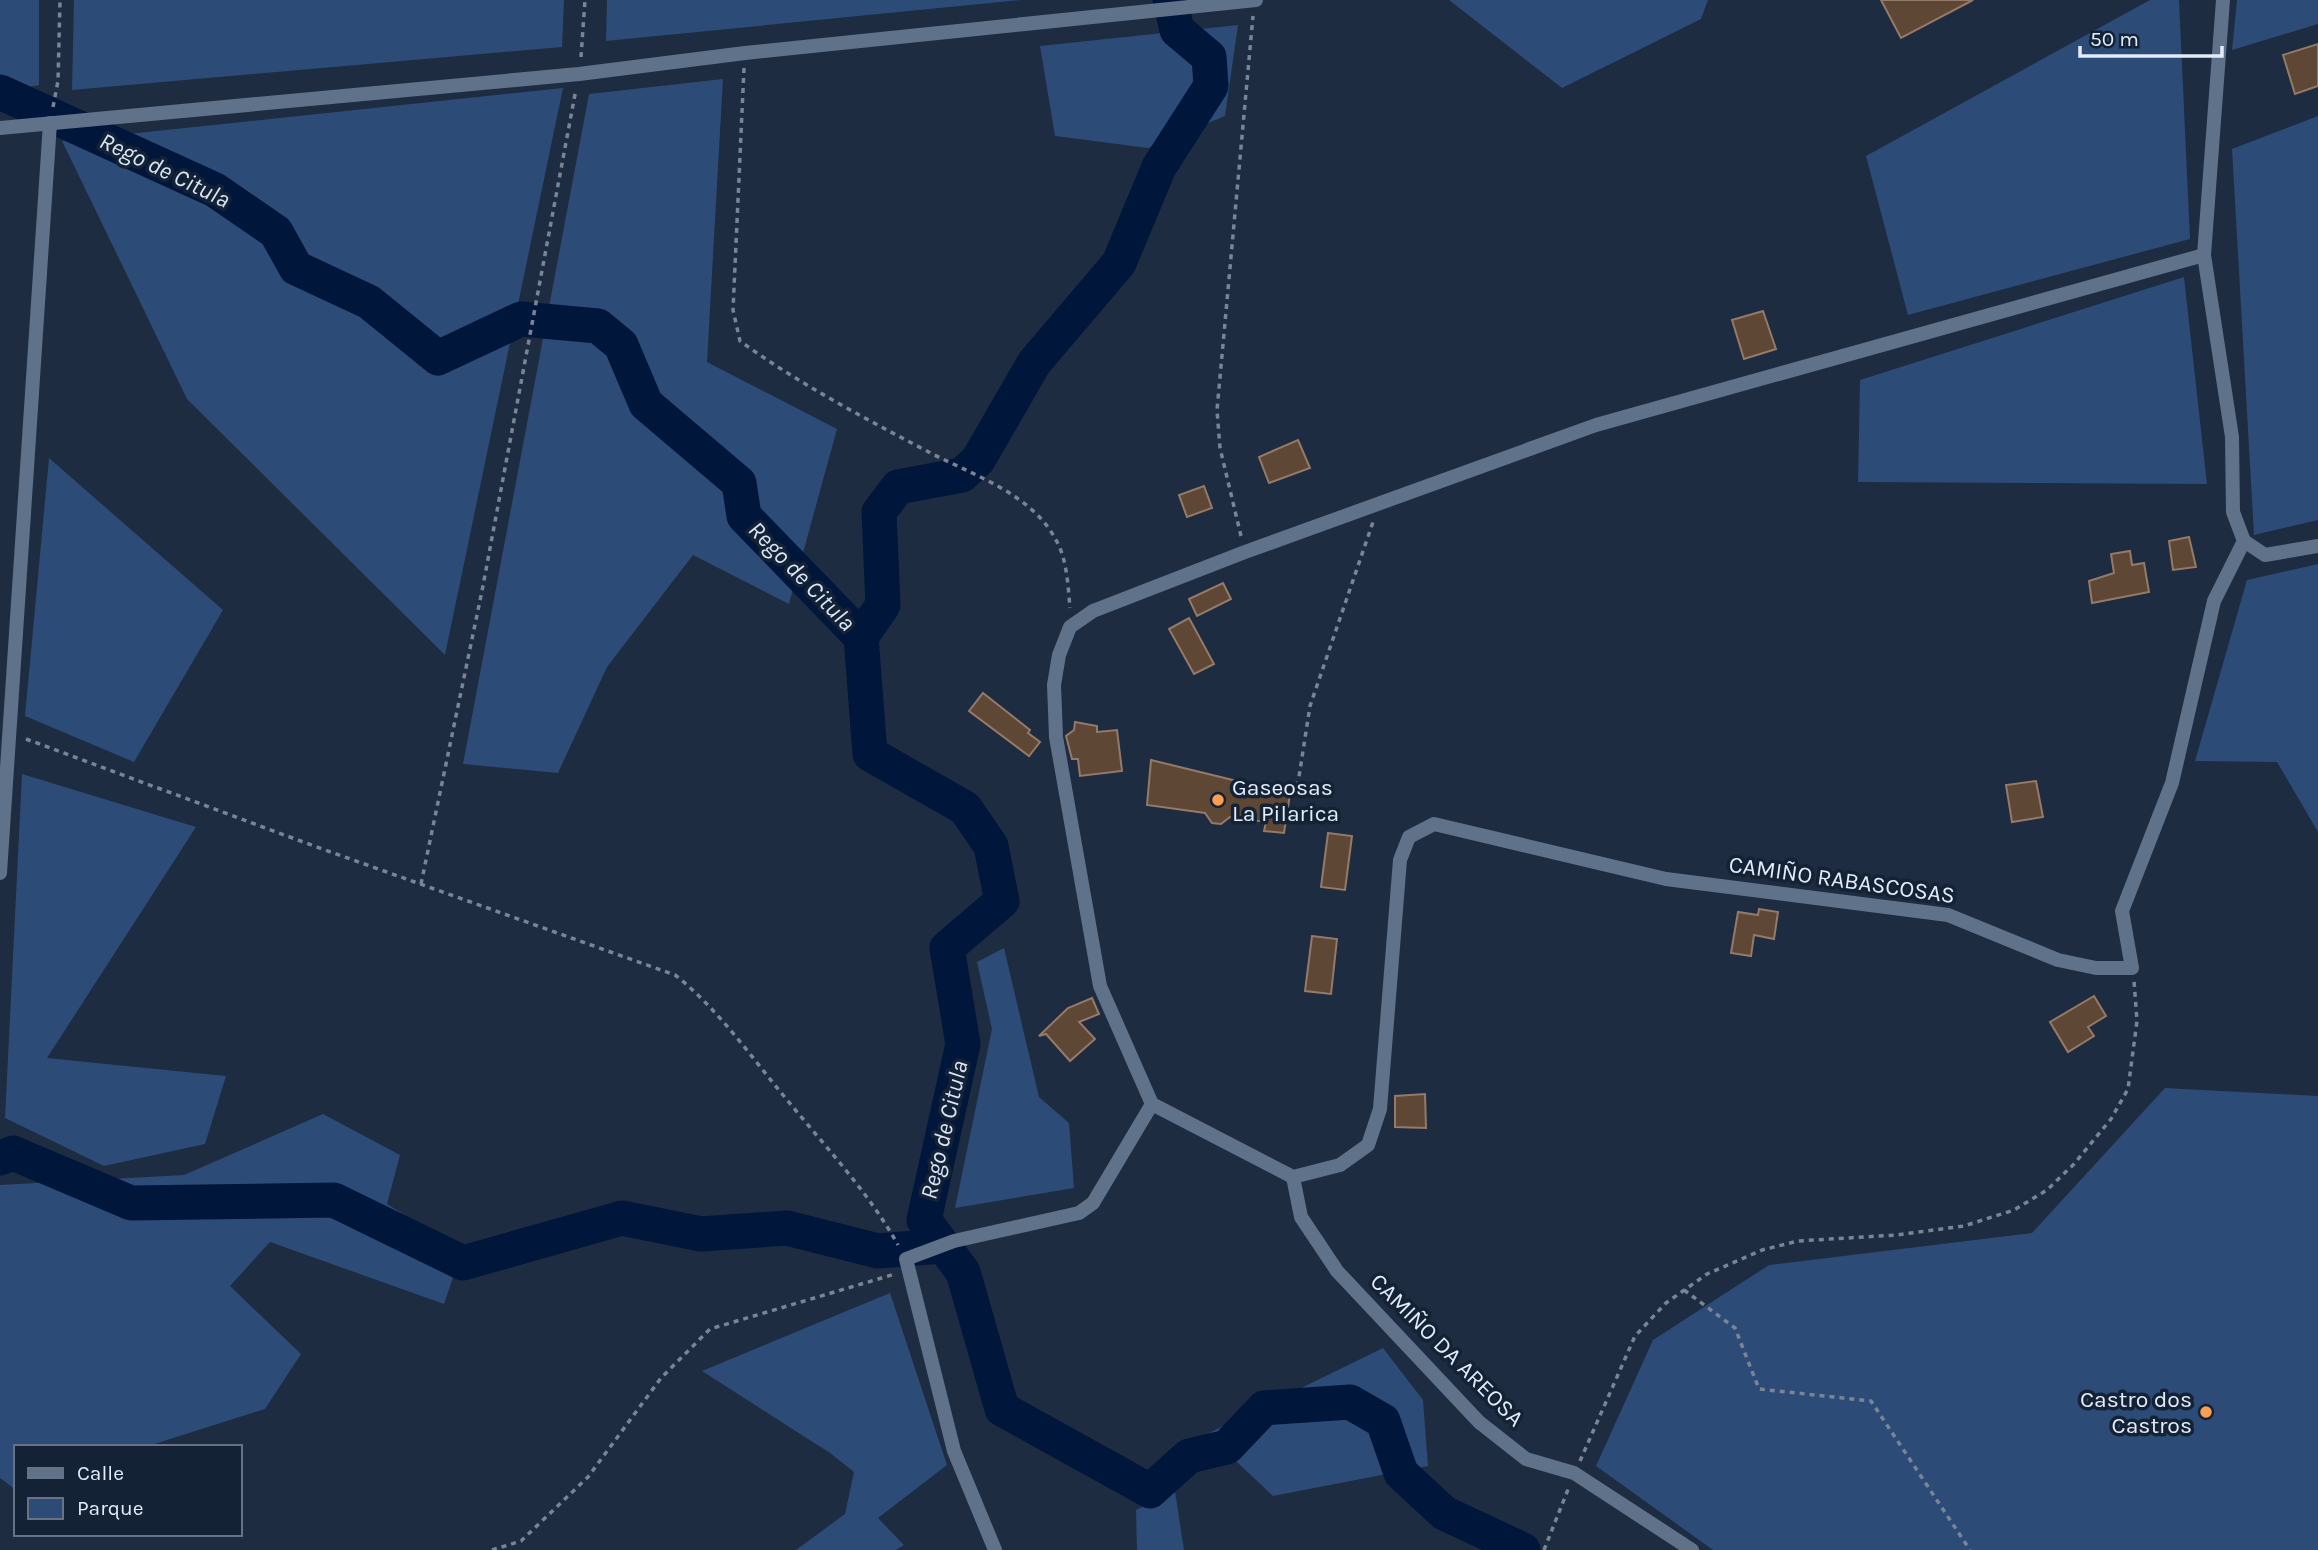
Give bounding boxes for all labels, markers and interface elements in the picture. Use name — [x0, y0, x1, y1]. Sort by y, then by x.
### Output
scale bar — [2080, 14, 2222, 58]
text: 50 m — [2090, 27, 2139, 51]
water label: Rego de Citula — [95, 126, 235, 214]
water label: Rego de Citula — [743, 515, 861, 637]
place label: Gaseosas La Pilarica — [1232, 774, 1339, 827]
marker: Gaseosas La Pilarica — [1210, 792, 1226, 808]
street label: CAMIÑO RABASCOSAS — [1727, 851, 1957, 909]
water label: Rego de Citula — [914, 1058, 974, 1202]
street label: CAMIÑO DA AREOSA — [1365, 1268, 1529, 1432]
place label: Castro dos Castros — [2080, 1386, 2192, 1439]
marker: Castro dos Castros — [2198, 1404, 2214, 1420]
legend — [14, 1445, 242, 1536]
text: Calle — [77, 1461, 124, 1485]
text: Parque — [77, 1496, 144, 1520]

